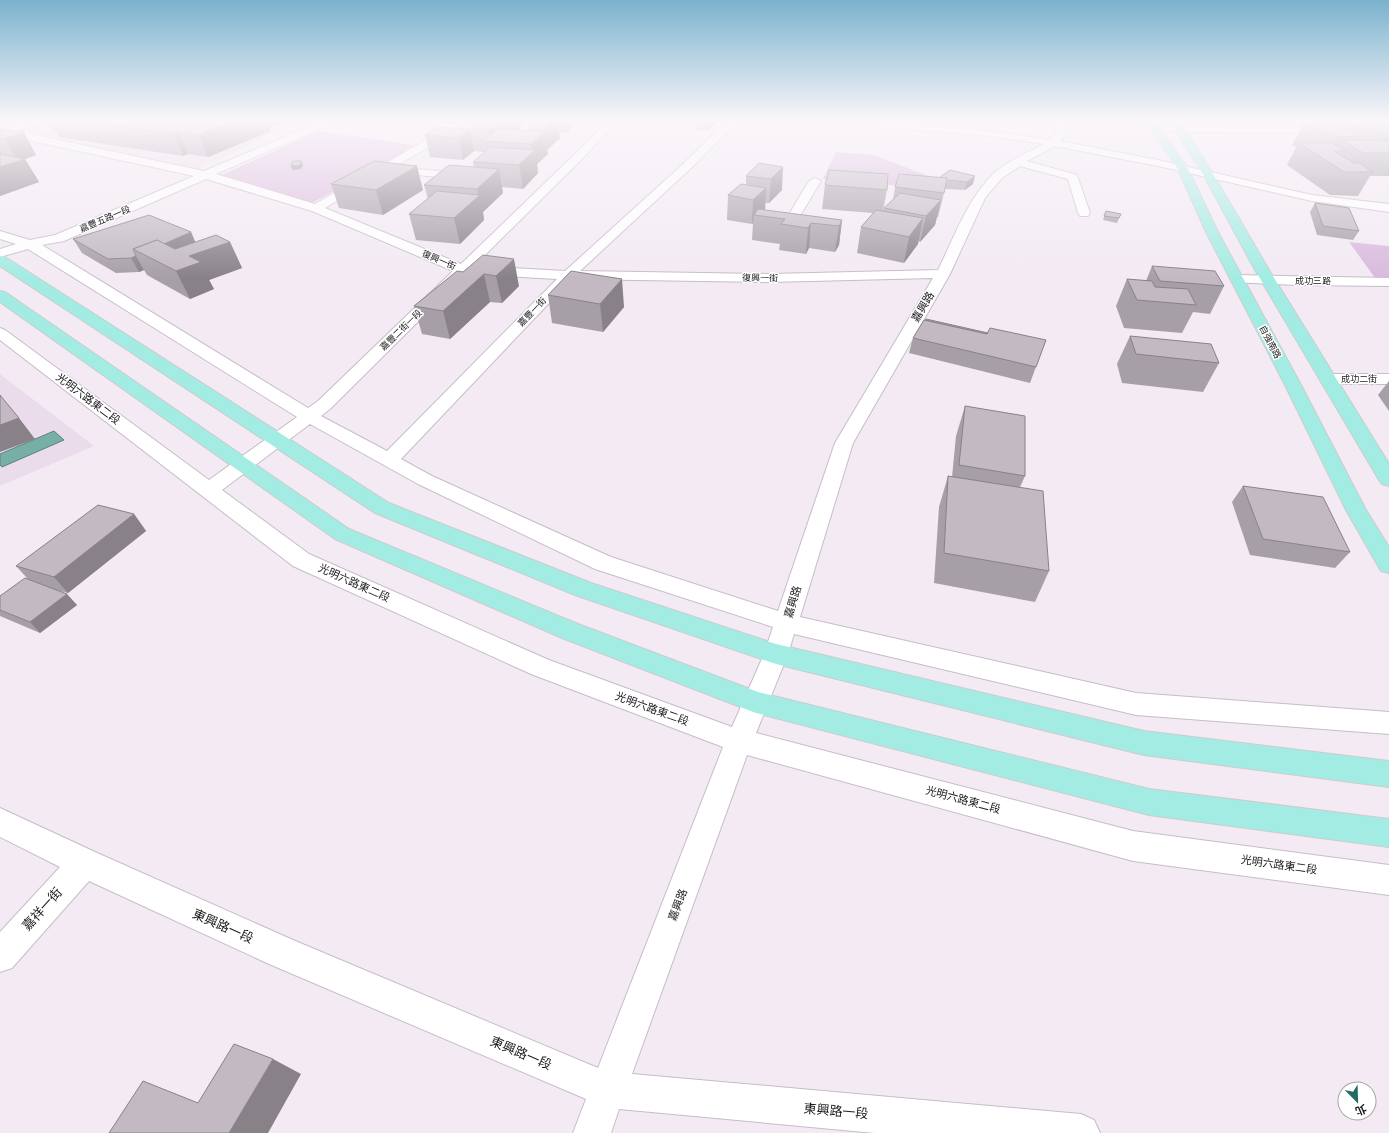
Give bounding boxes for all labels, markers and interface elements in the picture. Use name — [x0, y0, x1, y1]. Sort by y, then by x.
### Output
street label: 嘉豐五路一段 — [78, 204, 132, 234]
street label: 復興一街 — [420, 248, 458, 272]
street label: 復興一街 — [742, 273, 778, 283]
street label: 成功三路 — [1295, 276, 1331, 286]
street label: 嘉興路 — [909, 290, 937, 324]
street label: 嘉豐一街 — [516, 296, 548, 328]
street label: 嘉豐二街一段 — [378, 308, 424, 352]
street label: 自強南路 — [1257, 324, 1283, 360]
street label: 光明六路東二段 — [53, 371, 123, 427]
street label: 成功二街 — [1341, 374, 1377, 384]
street label: 光明六路東二段 — [316, 561, 392, 605]
street label: 嘉興路 — [782, 584, 804, 620]
street label: 光明六路東二段 — [614, 690, 690, 728]
street label: 光明六路東二段 — [924, 784, 1002, 816]
street label: 光明六路東二段 — [1240, 853, 1318, 877]
street label: 嘉祥一街 — [19, 885, 65, 933]
street label: 嘉興路 — [666, 887, 690, 923]
street label: 東興路一段 — [190, 906, 256, 946]
street label: 東興路一段 — [488, 1033, 554, 1073]
north arrow — [1337, 1081, 1377, 1121]
street label: 東興路一段 — [803, 1101, 869, 1121]
text: 北 — [1353, 1102, 1368, 1118]

